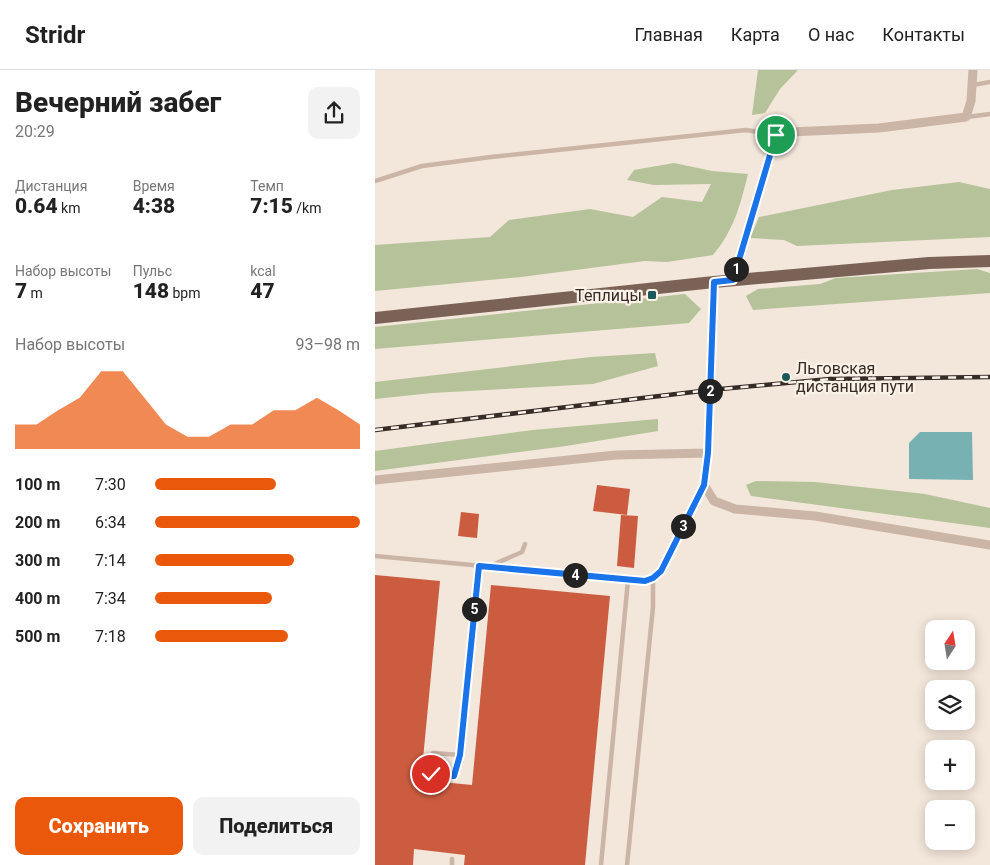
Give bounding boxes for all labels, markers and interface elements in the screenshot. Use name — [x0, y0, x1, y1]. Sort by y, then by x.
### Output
text: Stridr — [25, 21, 85, 49]
text: Главная — [634, 24, 703, 45]
text: Карта — [731, 24, 780, 45]
text: О нас — [808, 24, 854, 45]
text: Контакты — [882, 24, 965, 45]
text: Вечерний забег — [15, 86, 221, 119]
button: share — [308, 87, 360, 139]
pin — [755, 114, 797, 156]
icon: arrive — [762, 121, 790, 149]
text: 20:29 — [15, 122, 55, 141]
text: Дистанция — [15, 178, 87, 194]
text: Время — [133, 178, 175, 194]
text: Темп — [250, 178, 284, 194]
text: 0.64 — [15, 194, 58, 218]
text: 4:38 — [133, 194, 175, 218]
text: 7:15 — [250, 194, 293, 218]
text: km — [58, 200, 80, 216]
text: /km — [293, 200, 321, 216]
pin: 1 — [723, 256, 749, 282]
text: 1 — [732, 261, 741, 277]
text: Набор высоты — [15, 263, 111, 279]
text: Пульс — [133, 263, 172, 279]
text: kcal — [250, 263, 276, 279]
text: 7 — [15, 279, 27, 303]
text: 148 — [133, 279, 169, 303]
text: 47 — [250, 279, 275, 303]
text: m — [27, 285, 43, 301]
text: bpm — [169, 285, 200, 301]
place label: Теплицы — [575, 286, 642, 305]
marker: Теплицы — [646, 289, 658, 301]
text: Набор высоты — [15, 335, 125, 354]
text: 93–98 m — [296, 335, 360, 354]
place label: Льговская дистанция пути — [796, 359, 914, 396]
marker: Льговская дистанция пути — [780, 371, 792, 383]
pin: 2 — [697, 378, 723, 404]
text: 2 — [706, 383, 715, 399]
text: 100 m — [15, 475, 60, 494]
text: 7:30 — [95, 475, 126, 494]
text: 200 m — [15, 513, 60, 532]
text: 6:34 — [95, 513, 126, 532]
pin: 3 — [671, 514, 695, 538]
text: 3 — [679, 518, 688, 534]
text: 300 m — [15, 551, 60, 570]
text: 7:14 — [95, 551, 126, 570]
pin: 4 — [563, 562, 587, 588]
text: 4 — [571, 567, 580, 583]
text: 400 m — [15, 589, 60, 608]
text: 7:34 — [95, 589, 126, 608]
pin: 5 — [461, 596, 487, 622]
text: 5 — [470, 601, 479, 617]
north arrow — [925, 620, 975, 670]
map controls — [925, 620, 975, 850]
text: 500 m — [15, 627, 60, 646]
text: 7:18 — [95, 627, 126, 646]
button: layers — [925, 680, 975, 730]
button: + — [925, 740, 975, 790]
pin — [410, 753, 452, 795]
icon: check — [417, 760, 445, 788]
button: Сохранить — [15, 797, 183, 855]
button: Поделиться — [193, 797, 360, 855]
button: − — [925, 800, 975, 850]

